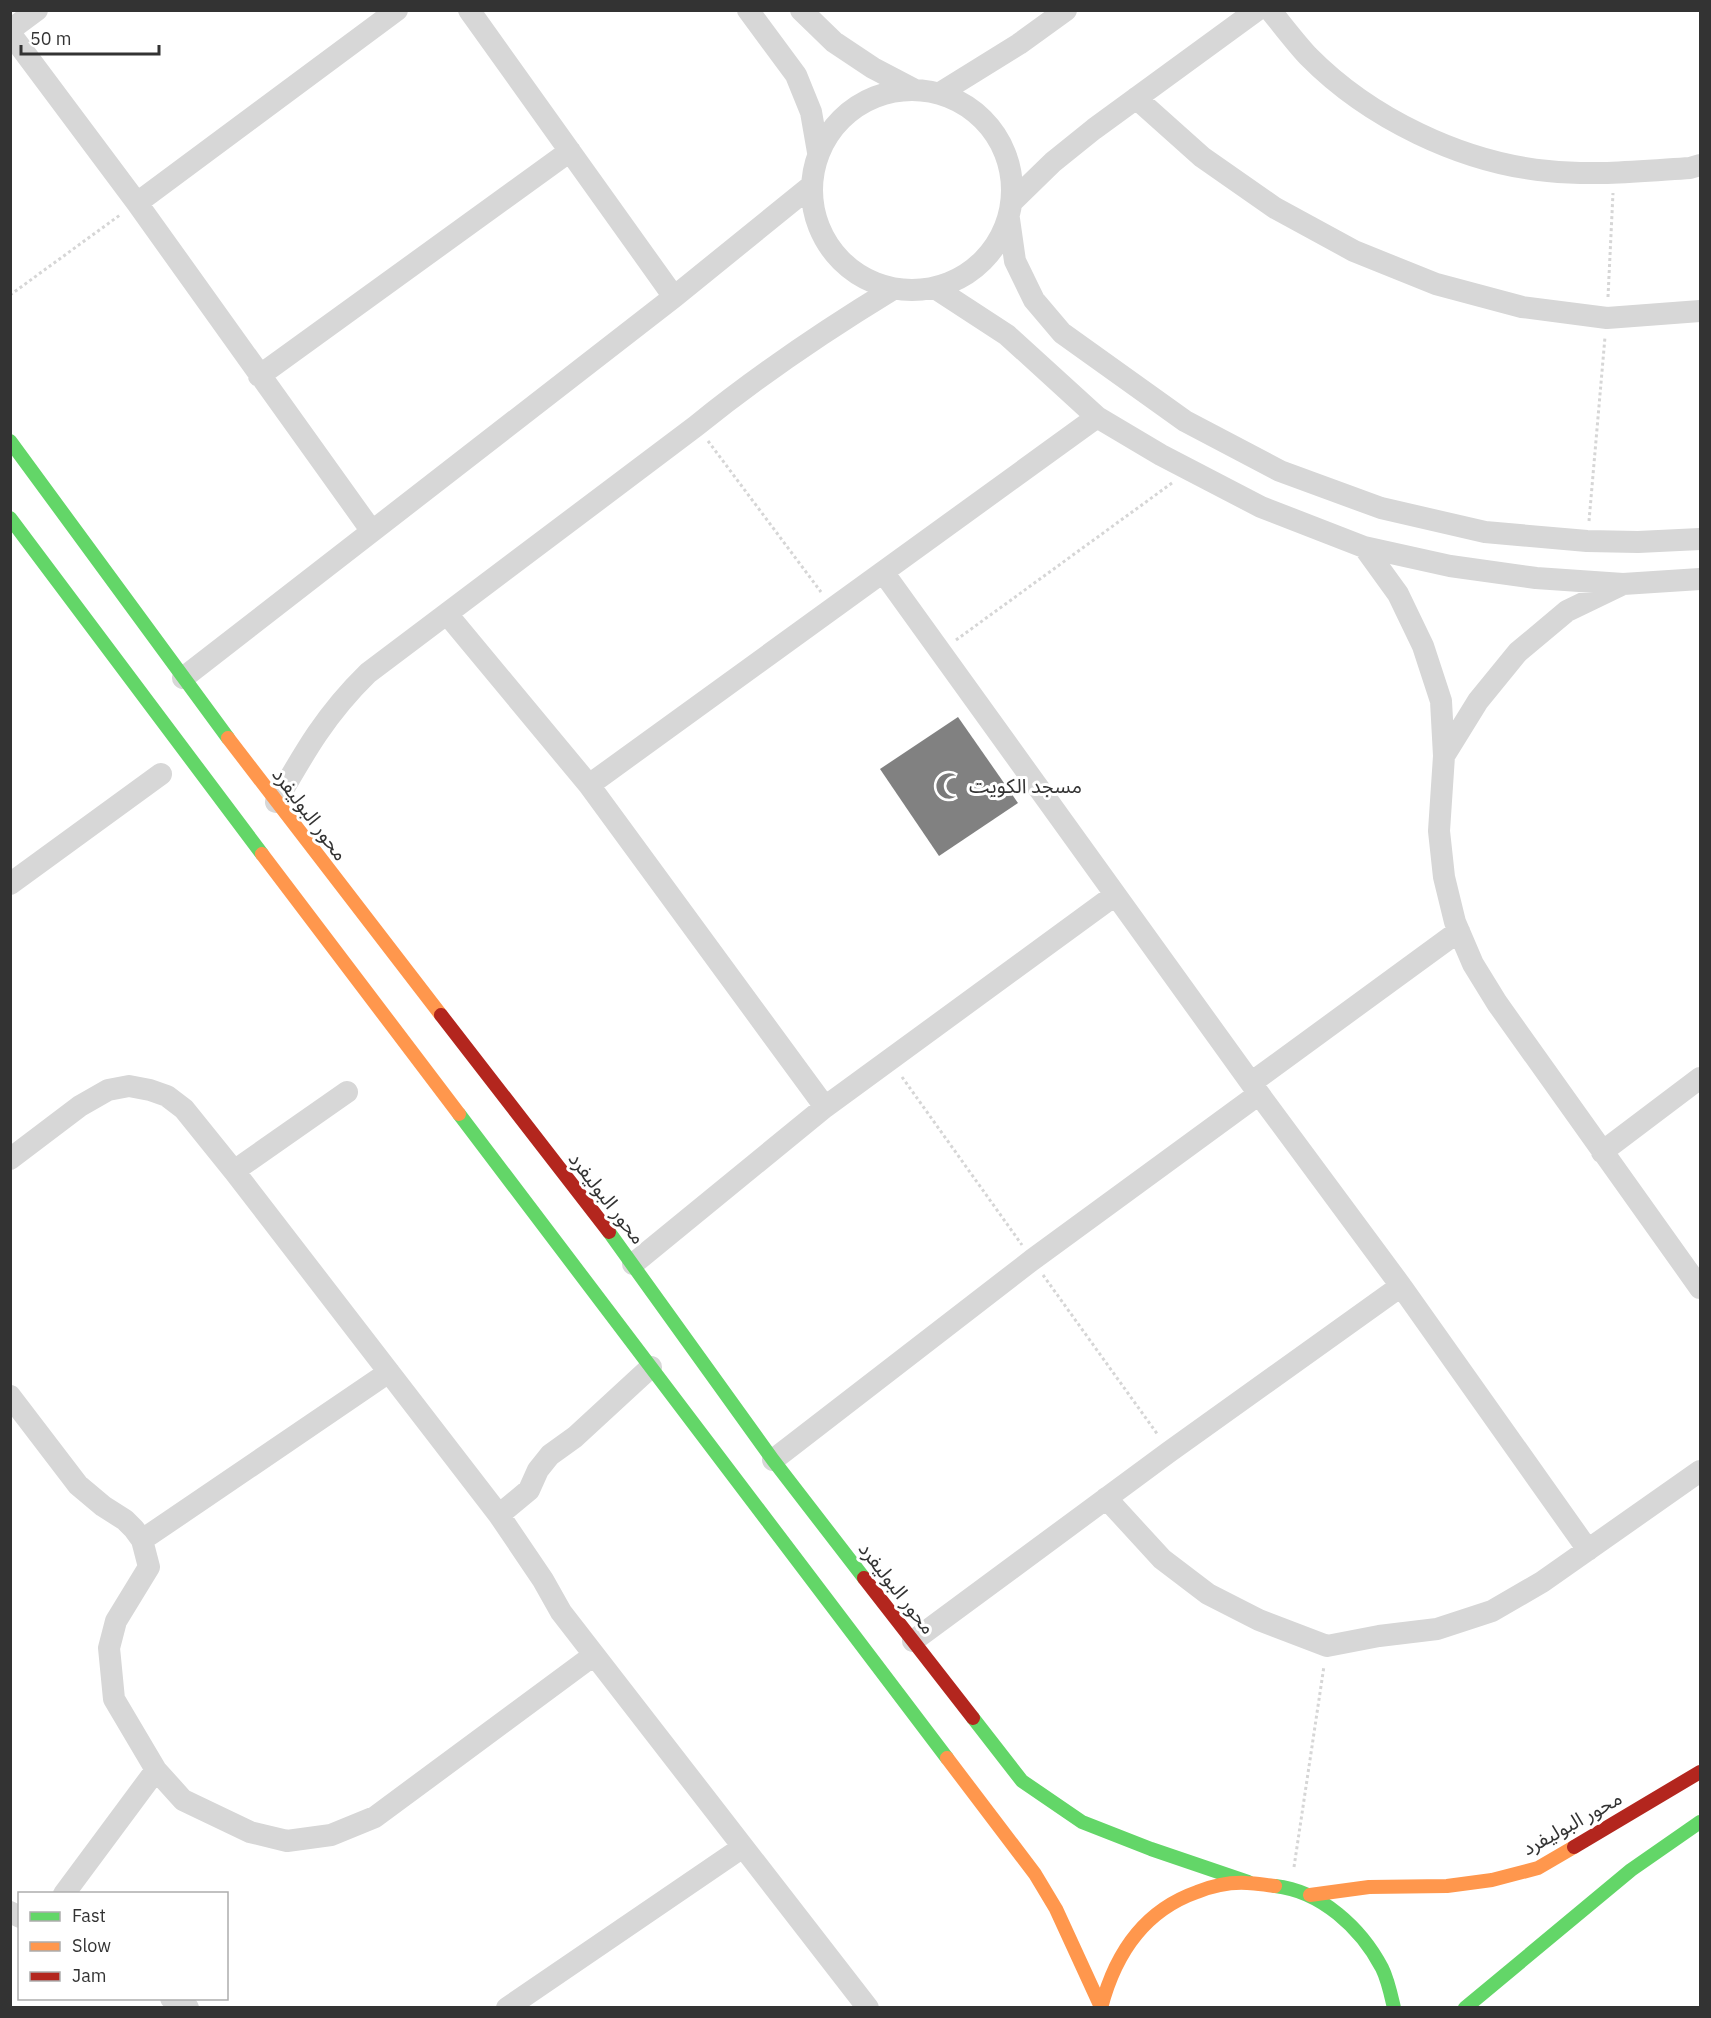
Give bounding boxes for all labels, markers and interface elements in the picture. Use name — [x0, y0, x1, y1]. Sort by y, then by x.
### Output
scale bar — [21, 18, 159, 56]
text: 50 m — [30, 27, 72, 50]
street label: محور البوليفرد — [266, 761, 354, 866]
mosque icon: مسجد الكويت — [934, 771, 964, 801]
place label: مسجد الكويت — [969, 772, 1082, 799]
street label: محور البوليفرد — [563, 1146, 652, 1250]
street label: محور البوليفرد — [853, 1536, 942, 1640]
street label: محور البوليفرد — [1517, 1784, 1627, 1861]
legend — [18, 1892, 228, 2000]
text: Fast — [72, 1904, 106, 1927]
text: Slow — [72, 1934, 111, 1957]
text: Jam — [72, 1964, 107, 1987]

